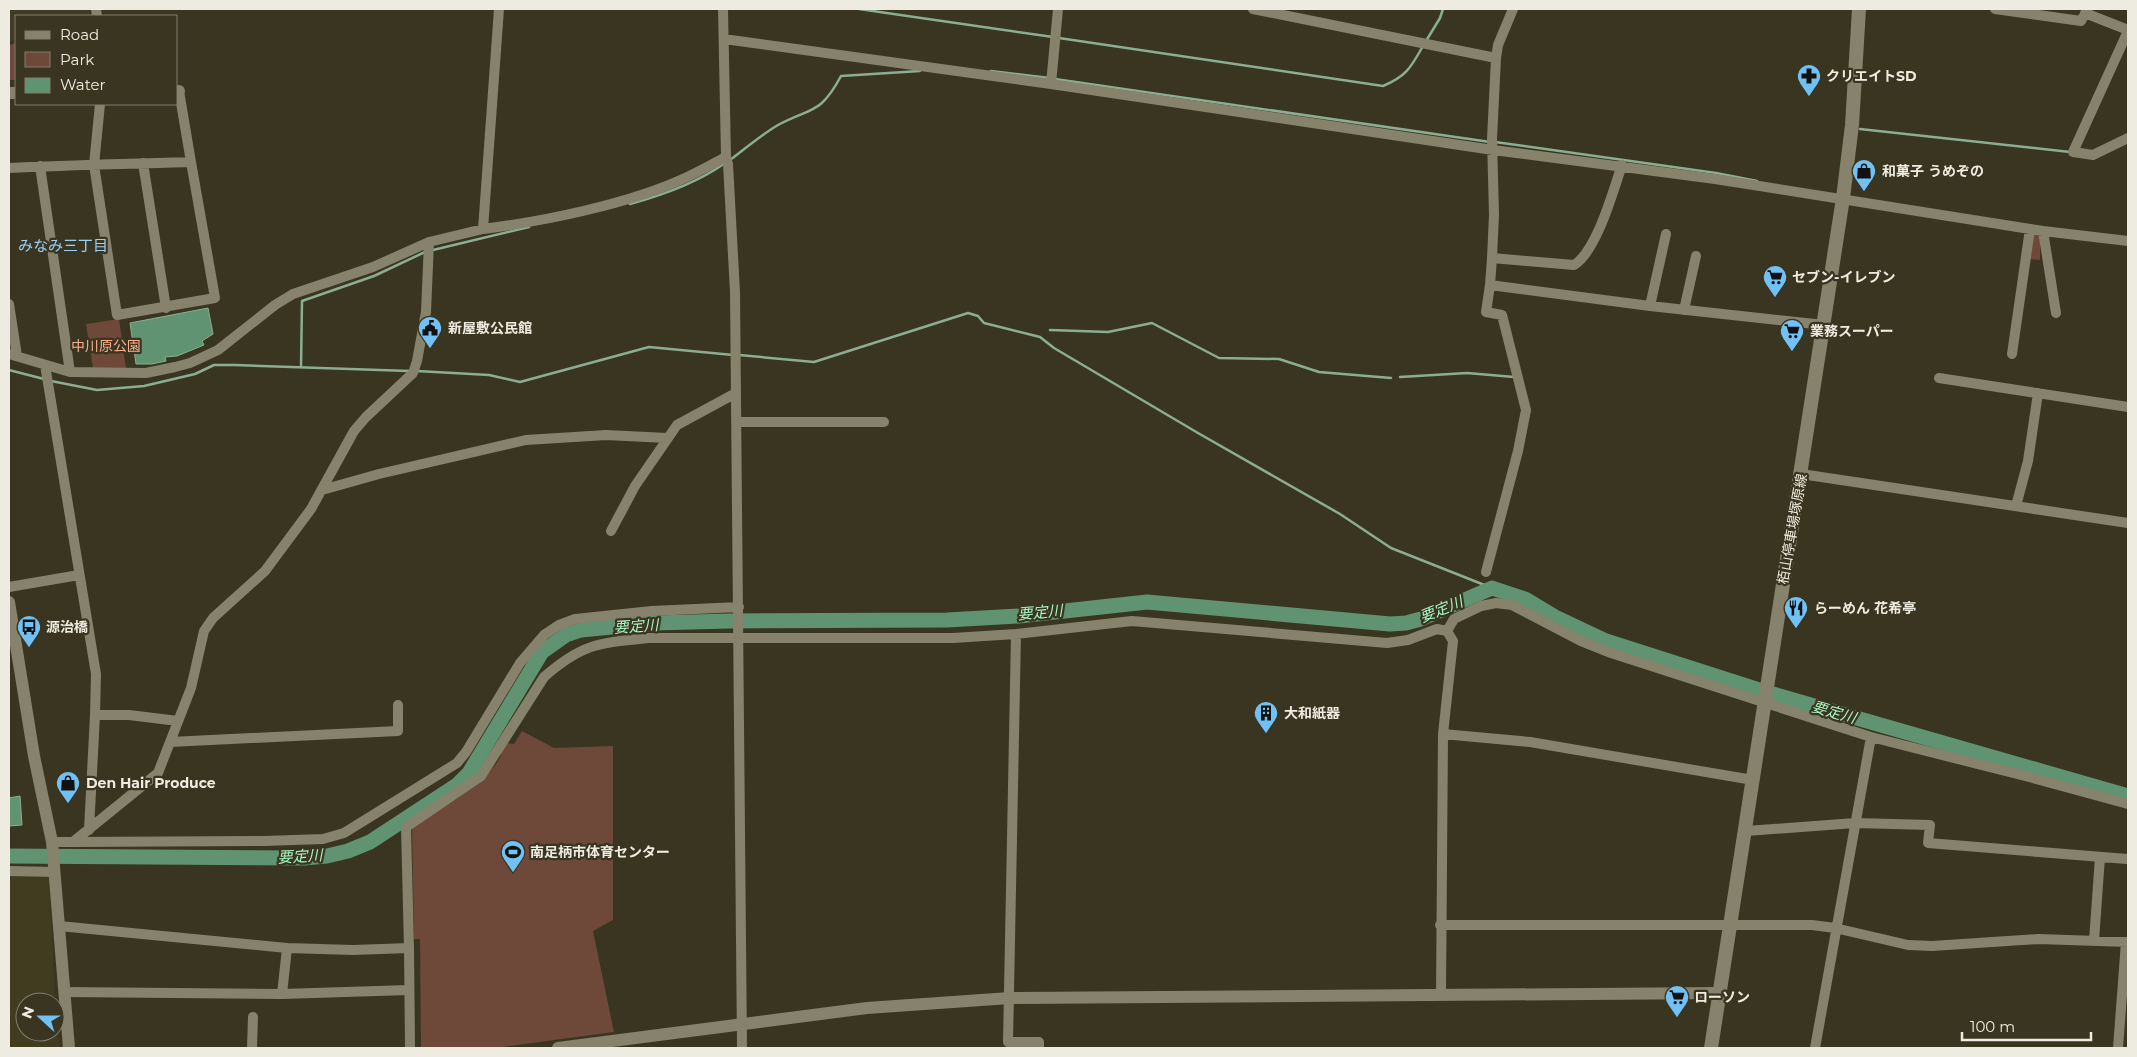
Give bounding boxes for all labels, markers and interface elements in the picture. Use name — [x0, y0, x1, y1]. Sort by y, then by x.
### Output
legend — [15, 15, 178, 105]
text: Road — [60, 25, 99, 44]
text: Park — [60, 50, 94, 69]
pharmacy icon: クリエイトSD — [1796, 63, 1822, 97]
place label: クリエイトSD — [1826, 67, 1917, 85]
text: Water — [60, 75, 106, 94]
shop icon: 和菓子 うめぞの — [1851, 158, 1877, 192]
place label: 和菓子 うめぞの — [1882, 162, 1984, 180]
district label: みなみ三丁目 — [18, 236, 108, 255]
supermarket icon: セブン-イレブン — [1762, 264, 1788, 298]
place label: セブン-イレブン — [1792, 268, 1895, 286]
public building icon: 新屋敷公民館 — [417, 315, 443, 349]
supermarket icon: 業務スーパー — [1779, 318, 1805, 352]
place label: 新屋敷公民館 — [448, 319, 532, 337]
place label: 業務スーパー — [1810, 322, 1894, 340]
park label: 中川原公園 — [71, 337, 141, 355]
street label: 栢山停車場塚原線 — [1773, 472, 1811, 586]
water label: 要定川 — [1417, 591, 1467, 626]
restaurant icon: らーめん 花希亭 — [1783, 595, 1809, 629]
place label: らーめん 花希亭 — [1814, 599, 1916, 617]
water label: 要定川 — [1017, 600, 1065, 623]
bus stop icon: 源治橋 — [16, 614, 42, 648]
water label: 要定川 — [613, 615, 661, 637]
place label: 源治橋 — [46, 618, 88, 636]
water label: 要定川 — [1810, 697, 1860, 728]
building icon: 大和紙器 — [1253, 700, 1279, 734]
place label: 大和紙器 — [1284, 704, 1341, 722]
shop icon: Den Hair Produce — [55, 770, 81, 804]
place label: Den Hair Produce — [86, 774, 216, 792]
sports icon: 南足柄市体育センター — [500, 839, 526, 873]
place label: 南足柄市体育センター — [530, 843, 670, 861]
water label: 要定川 — [277, 845, 325, 867]
supermarket icon: ローソン — [1664, 984, 1690, 1018]
place label: ローソン — [1694, 988, 1750, 1006]
north arrow — [15, 992, 65, 1042]
text: N — [17, 1004, 38, 1021]
scale bar — [1962, 1010, 2091, 1042]
text: 100 m — [1970, 1017, 2015, 1036]

